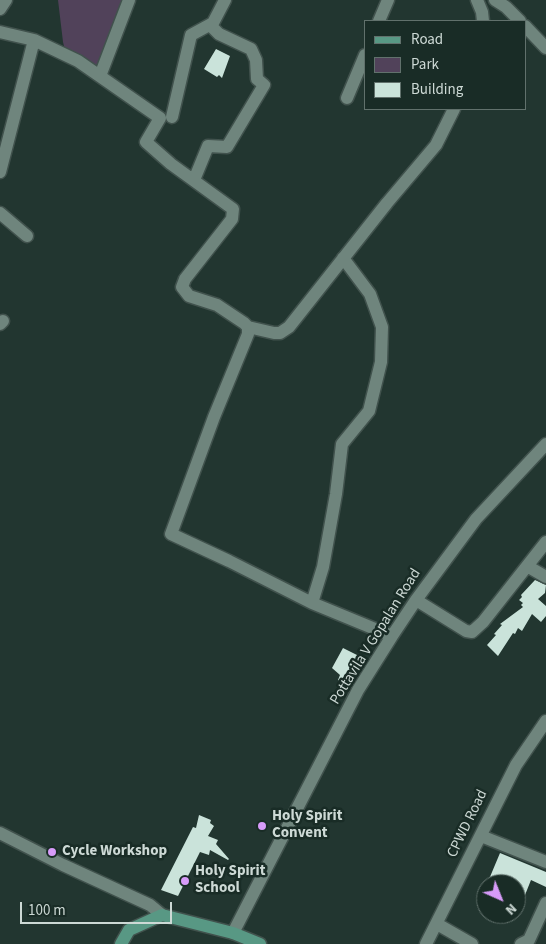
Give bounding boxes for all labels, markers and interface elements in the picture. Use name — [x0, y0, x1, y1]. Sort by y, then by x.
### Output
legend — [364, 20, 526, 110]
text: Road — [411, 29, 443, 50]
text: Park — [411, 54, 439, 75]
text: Building — [411, 79, 463, 100]
street label: Pottavila V Gopalan Road — [327, 566, 425, 708]
street label: CPWD Road — [444, 787, 492, 861]
place label: Holy Spirit Convent — [272, 808, 342, 843]
marker: Holy Spirit Convent — [256, 820, 268, 832]
place label: Cycle Workshop — [62, 843, 167, 861]
marker: Cycle Workshop — [46, 846, 58, 858]
place label: Holy Spirit School — [195, 863, 265, 898]
north arrow — [476, 874, 526, 924]
marker: Holy Spirit School — [179, 875, 191, 887]
scale bar — [22, 892, 175, 924]
text: N — [500, 899, 521, 919]
text: 100 m — [28, 900, 66, 921]

